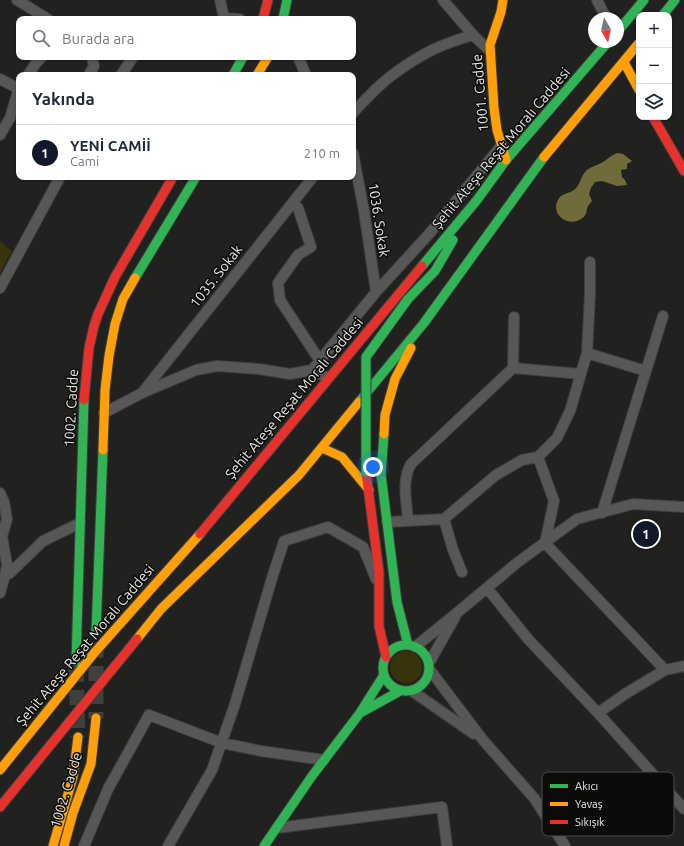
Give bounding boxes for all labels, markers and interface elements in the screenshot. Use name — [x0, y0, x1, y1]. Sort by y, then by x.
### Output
north arrow — [588, 12, 624, 48]
map controls — [636, 12, 672, 120]
button: + — [636, 12, 672, 48]
search box — [16, 16, 356, 60]
icon: search — [30, 27, 52, 49]
text: Burada ara — [62, 30, 134, 47]
button: − — [636, 48, 672, 84]
street label: 1001. Cadde — [469, 53, 491, 133]
street label: Şehit Ateşe Reşat Moralı Caddesi — [429, 64, 573, 232]
button: layers — [636, 84, 672, 120]
text: Yakında — [32, 89, 95, 108]
text: YENİ CAMİİ — [70, 137, 151, 154]
text: 1 — [41, 146, 49, 160]
text: 210 m — [304, 146, 340, 160]
text: Cami — [70, 154, 99, 168]
street label: 1036. Sokak — [365, 182, 393, 258]
street label: 1035. Sokak — [187, 241, 245, 311]
street label: Şehit Ateşe Reşat Moralı Caddesi — [222, 314, 366, 482]
street label: 1002. Cadde — [61, 369, 81, 447]
your location — [363, 457, 383, 477]
pin: 1 — [633, 519, 659, 549]
street label: Şehit Ateşe Reşat Moralı Caddesi — [13, 561, 157, 729]
street label: 1002. Cadde — [47, 750, 85, 830]
legend — [542, 772, 674, 836]
text: Akıcı — [575, 780, 598, 792]
text: Yavaş — [575, 798, 603, 810]
text: Sıkışık — [575, 816, 605, 828]

